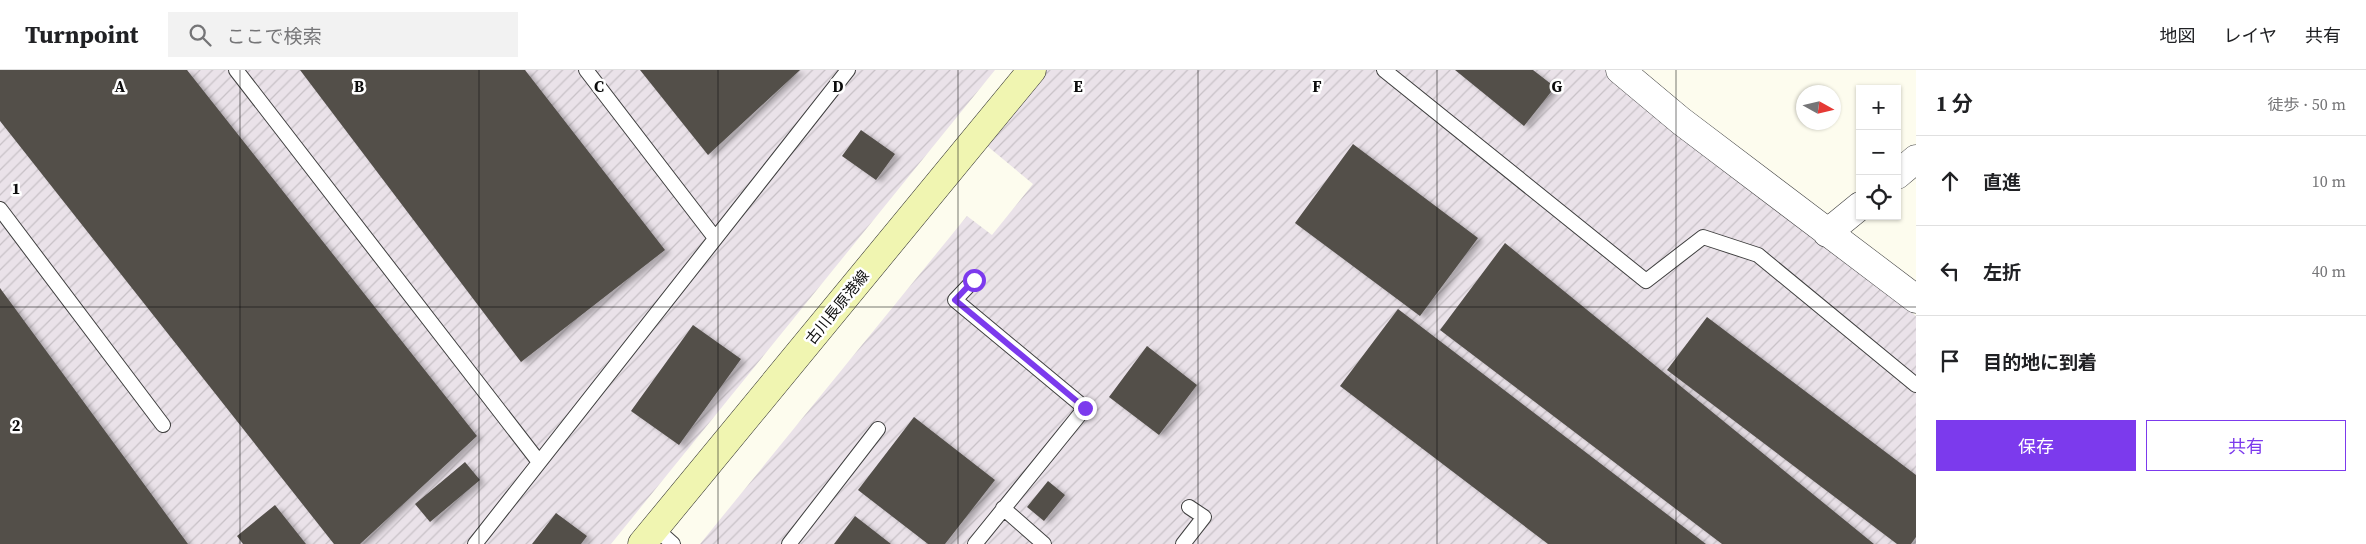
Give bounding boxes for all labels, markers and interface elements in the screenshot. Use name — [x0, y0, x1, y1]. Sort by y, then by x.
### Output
search box — [168, 12, 518, 57]
text: Turnpoint — [25, 18, 138, 51]
icon: search — [186, 21, 214, 49]
text: ここで検索 — [226, 23, 321, 49]
text: 地図 — [2160, 23, 2196, 48]
text: レイヤ — [2224, 23, 2277, 48]
text: 共有 — [2305, 23, 2341, 48]
text: A — [115, 75, 126, 97]
text: B — [354, 75, 365, 97]
text: C — [594, 75, 604, 97]
text: D — [832, 75, 844, 97]
text: E — [1073, 75, 1083, 97]
text: F — [1312, 75, 1322, 97]
text: G — [1552, 75, 1563, 97]
north arrow — [1796, 85, 1841, 130]
map controls — [1856, 85, 1901, 220]
button: + — [1856, 85, 1901, 130]
text: 1 分 — [1936, 89, 1973, 118]
text: 徒歩 · 50 m — [2268, 93, 2346, 115]
button: − — [1856, 130, 1901, 175]
icon: ahead — [1936, 167, 1964, 195]
text: 直進 — [1983, 169, 2021, 195]
text: 10 m — [2312, 170, 2346, 192]
button: locate — [1856, 175, 1901, 220]
text: 1 — [12, 177, 20, 199]
icon: left — [1936, 257, 1964, 285]
text: 左折 — [1983, 259, 2021, 285]
text: 40 m — [2312, 260, 2346, 282]
street label: 古川長原港線 — [801, 265, 873, 349]
route start — [963, 269, 986, 292]
icon: arrive — [1936, 347, 1964, 375]
text: 目的地に到着 — [1983, 349, 2097, 375]
route end — [1074, 397, 1097, 420]
text: 2 — [12, 414, 21, 436]
button: 保存 — [1936, 420, 2136, 471]
button: 共有 — [2146, 420, 2346, 471]

